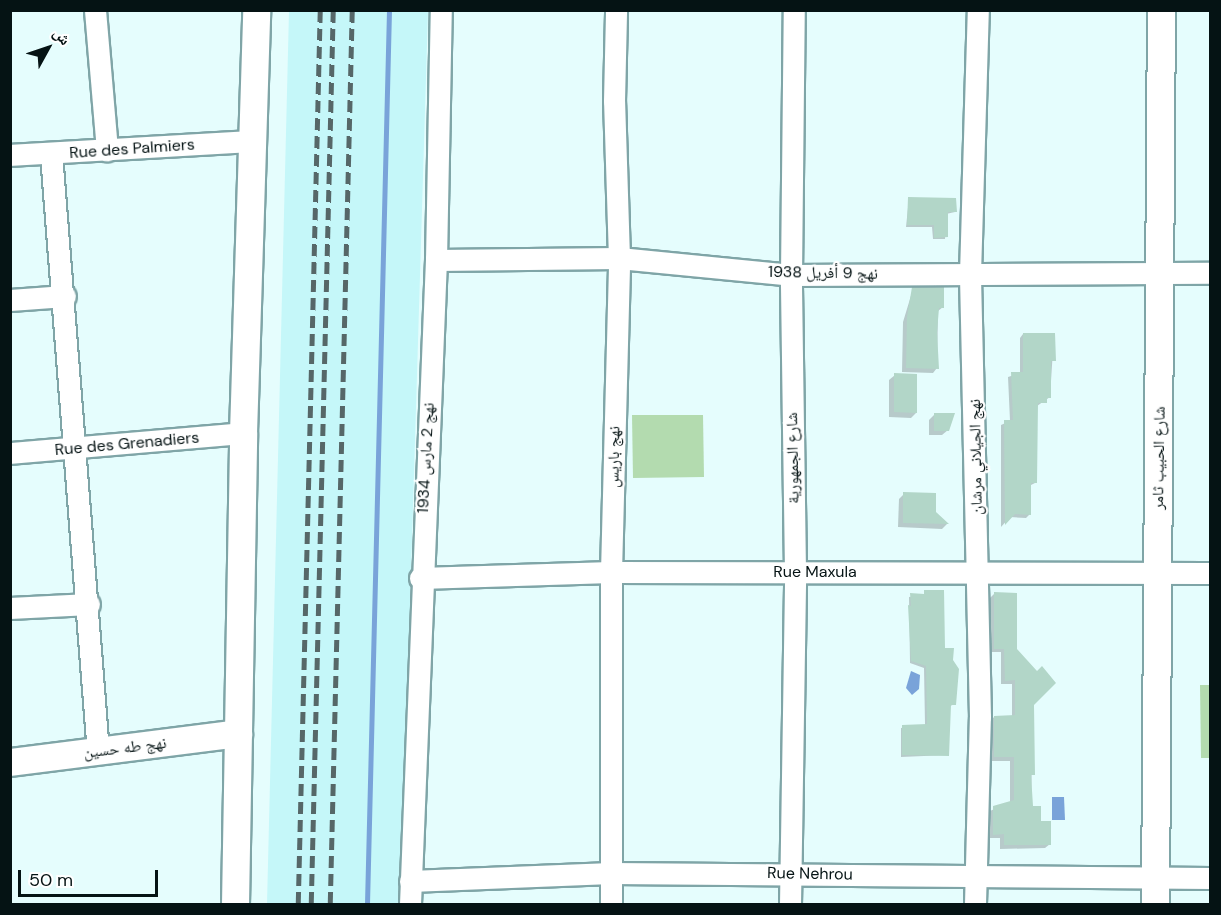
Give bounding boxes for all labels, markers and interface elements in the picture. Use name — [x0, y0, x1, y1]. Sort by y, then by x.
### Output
north arrow — [18, 18, 78, 78]
text: ش — [49, 23, 76, 49]
street label: Rue des Palmiers — [69, 135, 195, 163]
street label: نهج 9 أفريل 1938 — [768, 262, 878, 284]
street label: نهج الجيلاني مرشان — [965, 399, 987, 515]
street label: نهج 2 مارس 1934 — [414, 402, 438, 514]
street label: شارع الحبيب ثامر — [1148, 406, 1170, 510]
street label: شارع الجمهورية — [783, 412, 803, 504]
street label: نهج باريس — [604, 426, 624, 488]
street label: Rue des Grenadiers — [54, 428, 200, 460]
street label: Rue Maxula — [773, 562, 857, 582]
street label: نهج طه حسين — [82, 733, 168, 763]
scale bar — [21, 858, 160, 896]
street label: Rue Nehrou — [767, 864, 853, 884]
text: 50 m — [29, 868, 73, 892]

